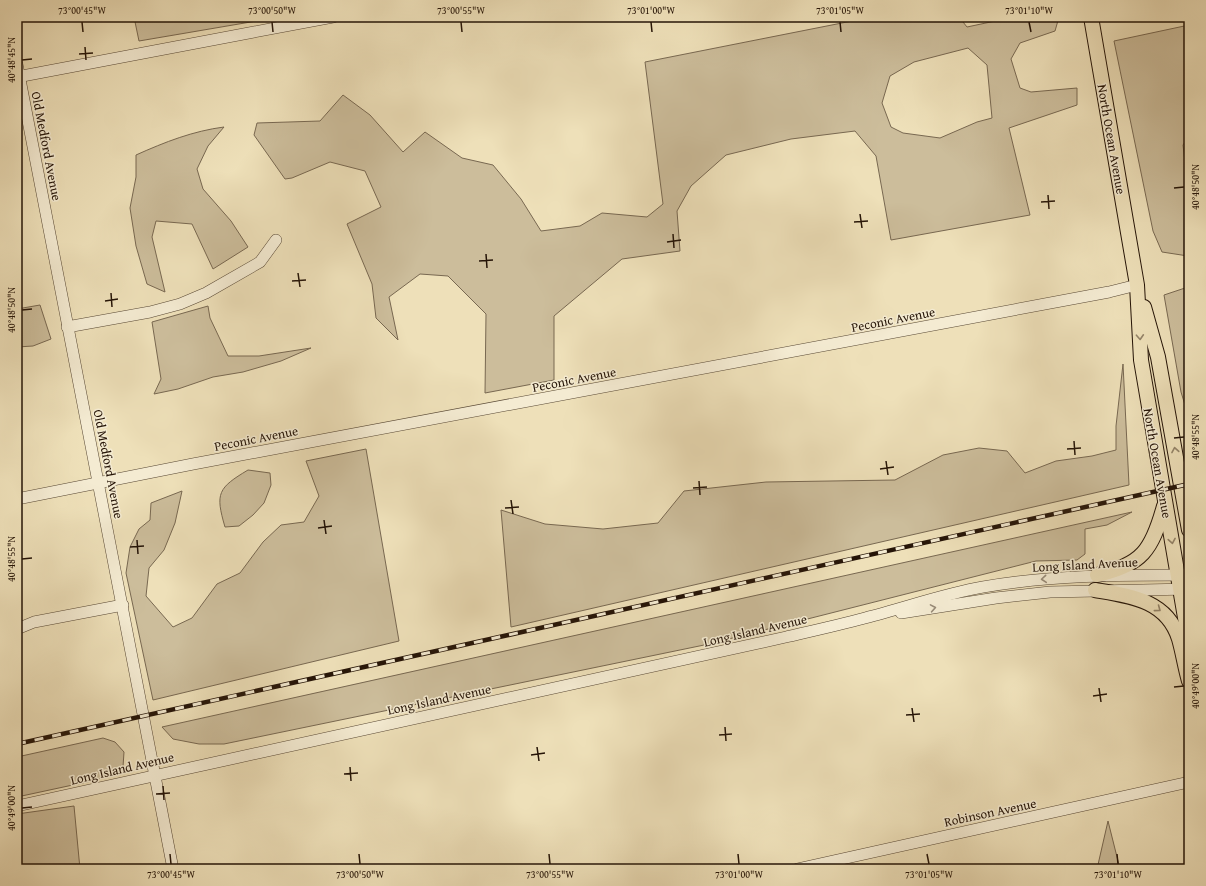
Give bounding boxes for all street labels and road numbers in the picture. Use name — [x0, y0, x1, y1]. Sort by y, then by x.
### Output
street label: North Ocean Avenue — [1092, 83, 1131, 196]
street label: Old Medford Avenue — [27, 90, 66, 202]
street label: Peconic Avenue — [850, 302, 937, 337]
street label: Peconic Avenue — [531, 362, 618, 397]
street label: North Ocean Avenue — [1138, 407, 1177, 520]
street label: Old Medford Avenue — [89, 408, 128, 520]
street label: Peconic Avenue — [213, 421, 300, 456]
street label: Long Island Avenue — [1032, 552, 1138, 577]
street label: Long Island Avenue — [702, 609, 809, 652]
street label: Long Island Avenue — [385, 679, 493, 720]
street label: Long Island Avenue — [69, 747, 176, 790]
street label: Robinson Avenue — [942, 793, 1038, 832]

